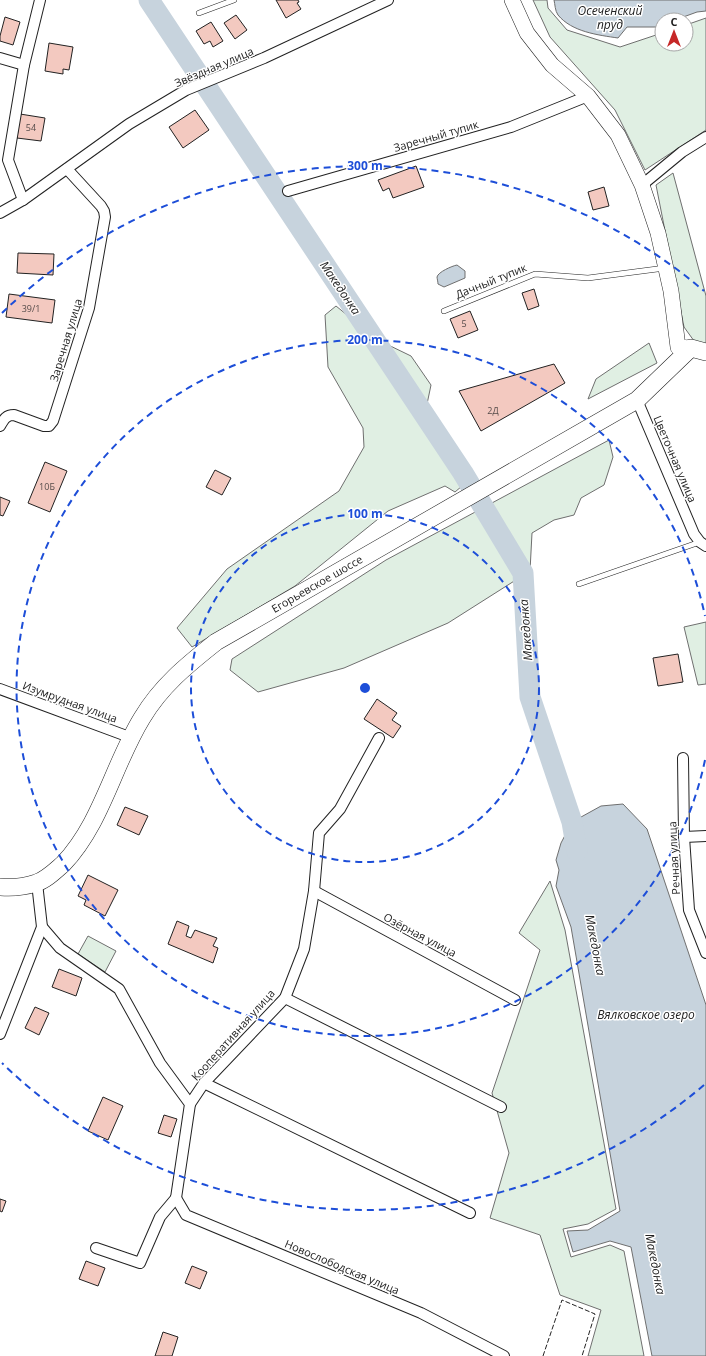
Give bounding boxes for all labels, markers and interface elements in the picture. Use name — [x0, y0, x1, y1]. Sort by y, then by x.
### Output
water label: Осеченский пруд — [578, 2, 643, 33]
north arrow — [654, 12, 694, 52]
text: С — [670, 14, 678, 29]
street label: Звёздная улица — [172, 43, 256, 90]
street label: Заречный тупик — [392, 116, 480, 155]
house number: 54 — [26, 121, 36, 134]
text: 300 m — [347, 157, 383, 174]
water label: Македонка — [316, 257, 365, 318]
street label: Дачный тупик — [453, 259, 529, 302]
street label: Заречная улица — [46, 297, 85, 383]
house number: 39/1 — [22, 302, 40, 315]
house number: 5 — [461, 317, 467, 330]
text: 200 m — [347, 331, 383, 348]
house number: 2Д — [487, 404, 499, 417]
street label: Цветочная улица — [650, 413, 701, 504]
house number: 10Б — [39, 480, 55, 493]
text: 100 m — [347, 505, 383, 522]
street label: Егорьевское шоссе — [268, 551, 365, 616]
water label: Македонка — [515, 598, 536, 661]
street label: Изумрудная улица — [21, 677, 120, 726]
centre of rings — [358, 681, 372, 695]
street label: Речная улица — [664, 821, 683, 895]
street label: Озёрная улица — [381, 909, 459, 960]
water label: Македонка — [581, 913, 610, 977]
street label: Кооперативная улица — [188, 986, 278, 1084]
water label: Вялковское озеро — [597, 1006, 695, 1023]
water label: Македонка — [641, 1232, 670, 1296]
street label: Новослободская улица — [283, 1236, 402, 1298]

